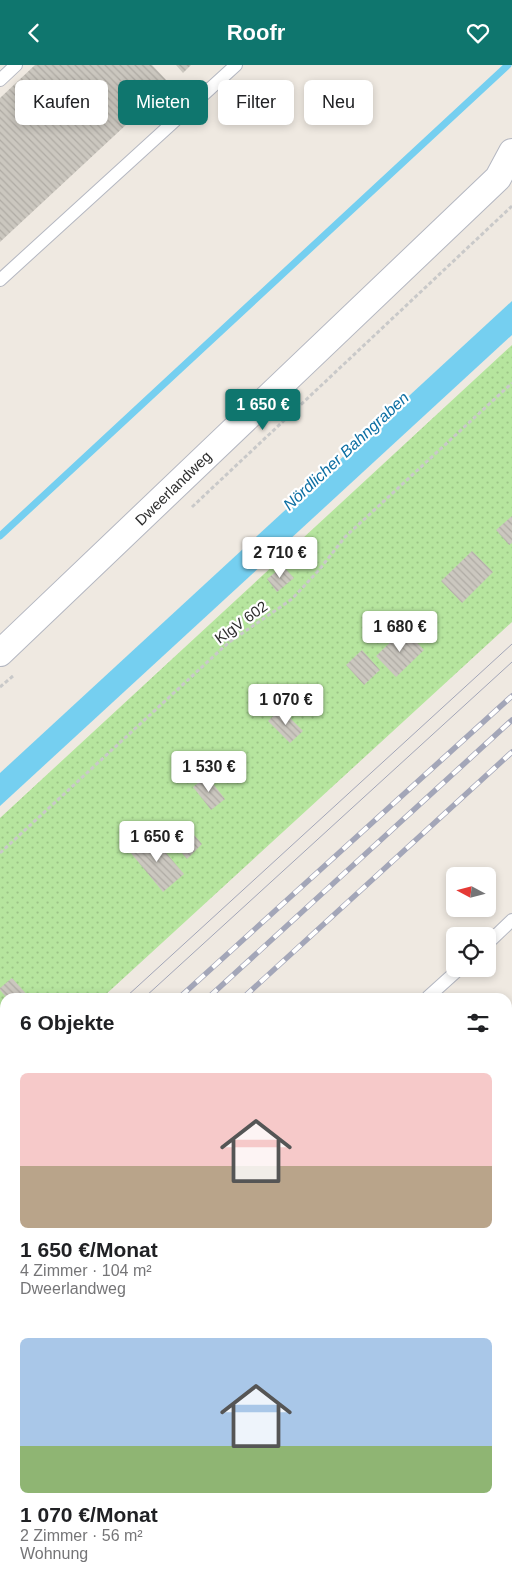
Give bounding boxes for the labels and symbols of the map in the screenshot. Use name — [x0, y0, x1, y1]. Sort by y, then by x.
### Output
pin: 1 650 € — [217, 389, 309, 431]
water label: Nördlicher Bahngraben — [280, 389, 412, 513]
street label: Dweerlandweg — [131, 447, 215, 529]
pin: 2 710 € — [234, 537, 326, 579]
street label: KlgV 602 — [211, 597, 271, 647]
pin: 1 680 € — [354, 611, 446, 653]
pin: 1 070 € — [240, 683, 332, 726]
pin: 1 530 € — [163, 751, 255, 793]
pin: 1 650 € — [111, 821, 203, 863]
north arrow — [446, 867, 496, 917]

